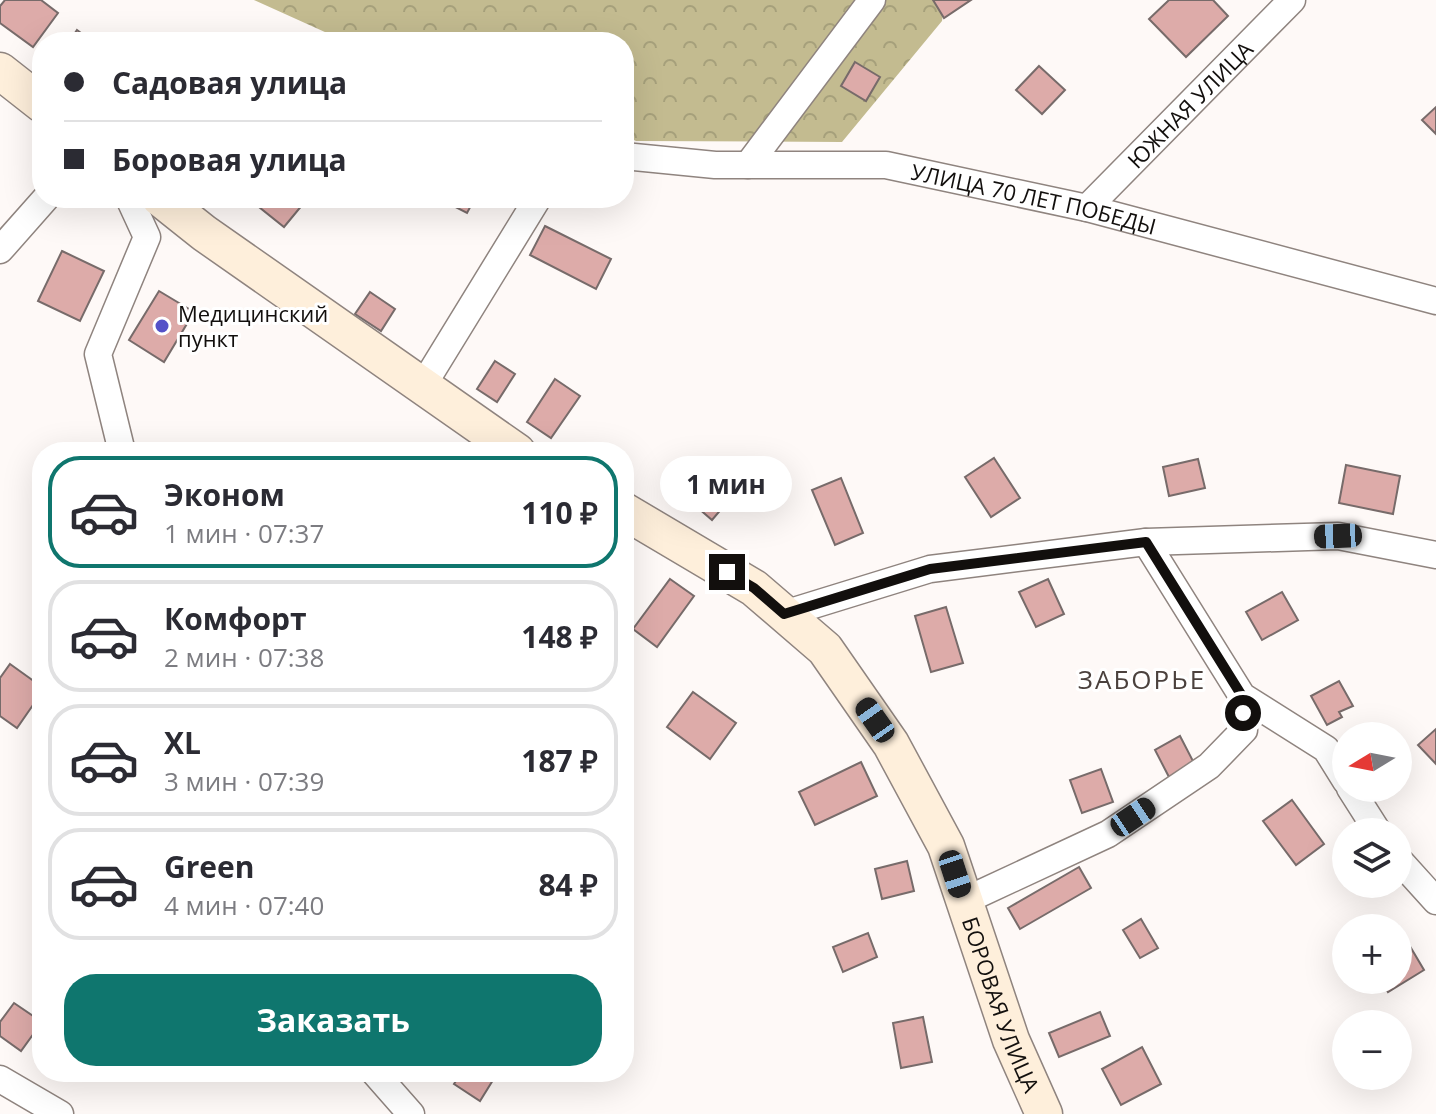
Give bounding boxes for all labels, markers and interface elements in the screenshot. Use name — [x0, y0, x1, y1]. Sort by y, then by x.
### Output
street label: ЮЖНАЯ УЛИЦА — [1120, 34, 1259, 174]
text: Садовая улица — [112, 62, 347, 103]
text: Боровая улица — [112, 139, 347, 180]
street label: УЛИЦА 70 ЛЕТ ПОБЕДЫ — [908, 156, 1160, 241]
place label: Медицинский пункт — [178, 298, 328, 353]
marker: Медицинский пункт — [153, 317, 171, 335]
callout: 1 мин — [661, 456, 793, 512]
text: 1 мин — [686, 466, 766, 502]
text: Эконом — [164, 474, 285, 515]
icon: car — [68, 476, 140, 548]
text: 110 ₽ — [521, 492, 598, 533]
text: 1 мин · 07:37 — [164, 515, 324, 551]
car — [1314, 523, 1362, 549]
route end — [709, 554, 745, 590]
text: Комфорт — [164, 598, 307, 639]
icon: car — [68, 600, 140, 672]
text: 148 ₽ — [521, 616, 598, 657]
text: 2 мин · 07:38 — [164, 639, 324, 675]
district label: ЗАБОРЬЕ — [1078, 661, 1206, 697]
car — [851, 693, 899, 747]
route start — [1225, 695, 1261, 731]
text: XL — [164, 722, 201, 763]
north arrow — [1332, 722, 1412, 802]
map controls — [1332, 722, 1412, 1090]
icon: car — [68, 724, 140, 796]
text: 187 ₽ — [521, 740, 598, 781]
text: 3 мин · 07:39 — [164, 763, 324, 799]
car — [1106, 794, 1160, 840]
button: layers — [1332, 818, 1412, 898]
text: Green — [164, 846, 255, 887]
car — [936, 847, 974, 901]
icon: car — [68, 848, 140, 920]
text: 84 ₽ — [538, 864, 598, 905]
text: 4 мин · 07:40 — [164, 887, 324, 923]
street label: БОРОВАЯ УЛИЦА — [956, 913, 1047, 1097]
button: + — [1332, 914, 1412, 994]
button: Заказать — [64, 974, 602, 1066]
button: − — [1332, 1010, 1412, 1090]

